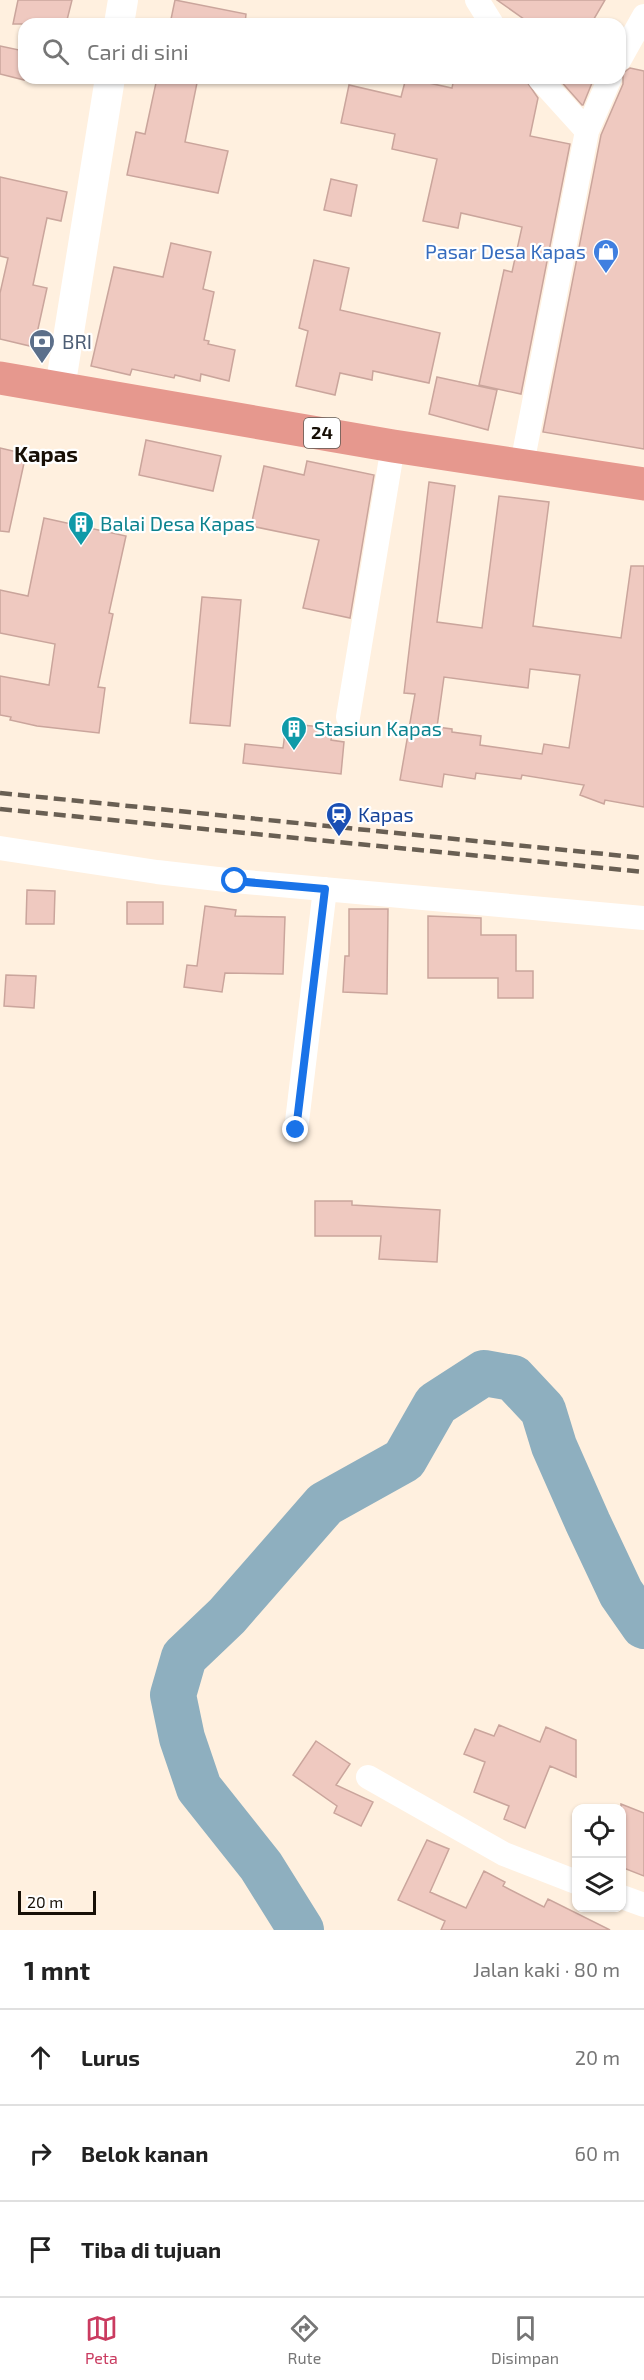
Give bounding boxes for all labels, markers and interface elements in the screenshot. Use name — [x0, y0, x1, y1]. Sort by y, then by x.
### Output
search box — [18, 18, 626, 84]
icon: search — [39, 35, 72, 68]
text: Cari di sini — [87, 38, 189, 64]
shop icon: Pasar Desa Kapas — [591, 237, 621, 275]
place label: Pasar Desa Kapas — [425, 239, 586, 263]
bank icon: BRI — [27, 327, 57, 365]
place label: BRI — [62, 329, 92, 353]
road number: 24 — [304, 418, 340, 448]
district label: Kapas — [14, 440, 78, 466]
building icon: Balai Desa Kapas — [66, 509, 96, 547]
place label: Balai Desa Kapas — [100, 511, 255, 535]
building icon: Stasiun Kapas — [279, 714, 309, 752]
place label: Stasiun Kapas — [314, 716, 442, 740]
station icon: Kapas — [324, 800, 354, 838]
place label: Kapas — [358, 802, 414, 826]
route start — [221, 867, 247, 893]
route end — [282, 1116, 308, 1142]
map controls — [572, 1804, 626, 1912]
button: locate — [572, 1804, 626, 1858]
button: layers — [572, 1858, 626, 1912]
scale bar — [18, 1888, 96, 1916]
text: 20 m — [27, 1892, 63, 1911]
text: 1 mnt — [24, 1954, 90, 1985]
text: Jalan kaki · 80 m — [473, 1957, 620, 1981]
icon: ahead — [24, 2041, 57, 2074]
text: Lurus — [81, 2044, 140, 2070]
text: 20 m — [575, 2045, 620, 2069]
icon: right — [24, 2137, 57, 2170]
text: Belok kanan — [81, 2140, 208, 2166]
text: 60 m — [575, 2141, 620, 2165]
icon: arrive — [24, 2233, 57, 2266]
text: Tiba di tujuan — [81, 2236, 221, 2262]
tab: Peta — [85, 2312, 118, 2367]
tab: Rute — [288, 2312, 321, 2367]
tab: Disimpan — [491, 2312, 559, 2367]

